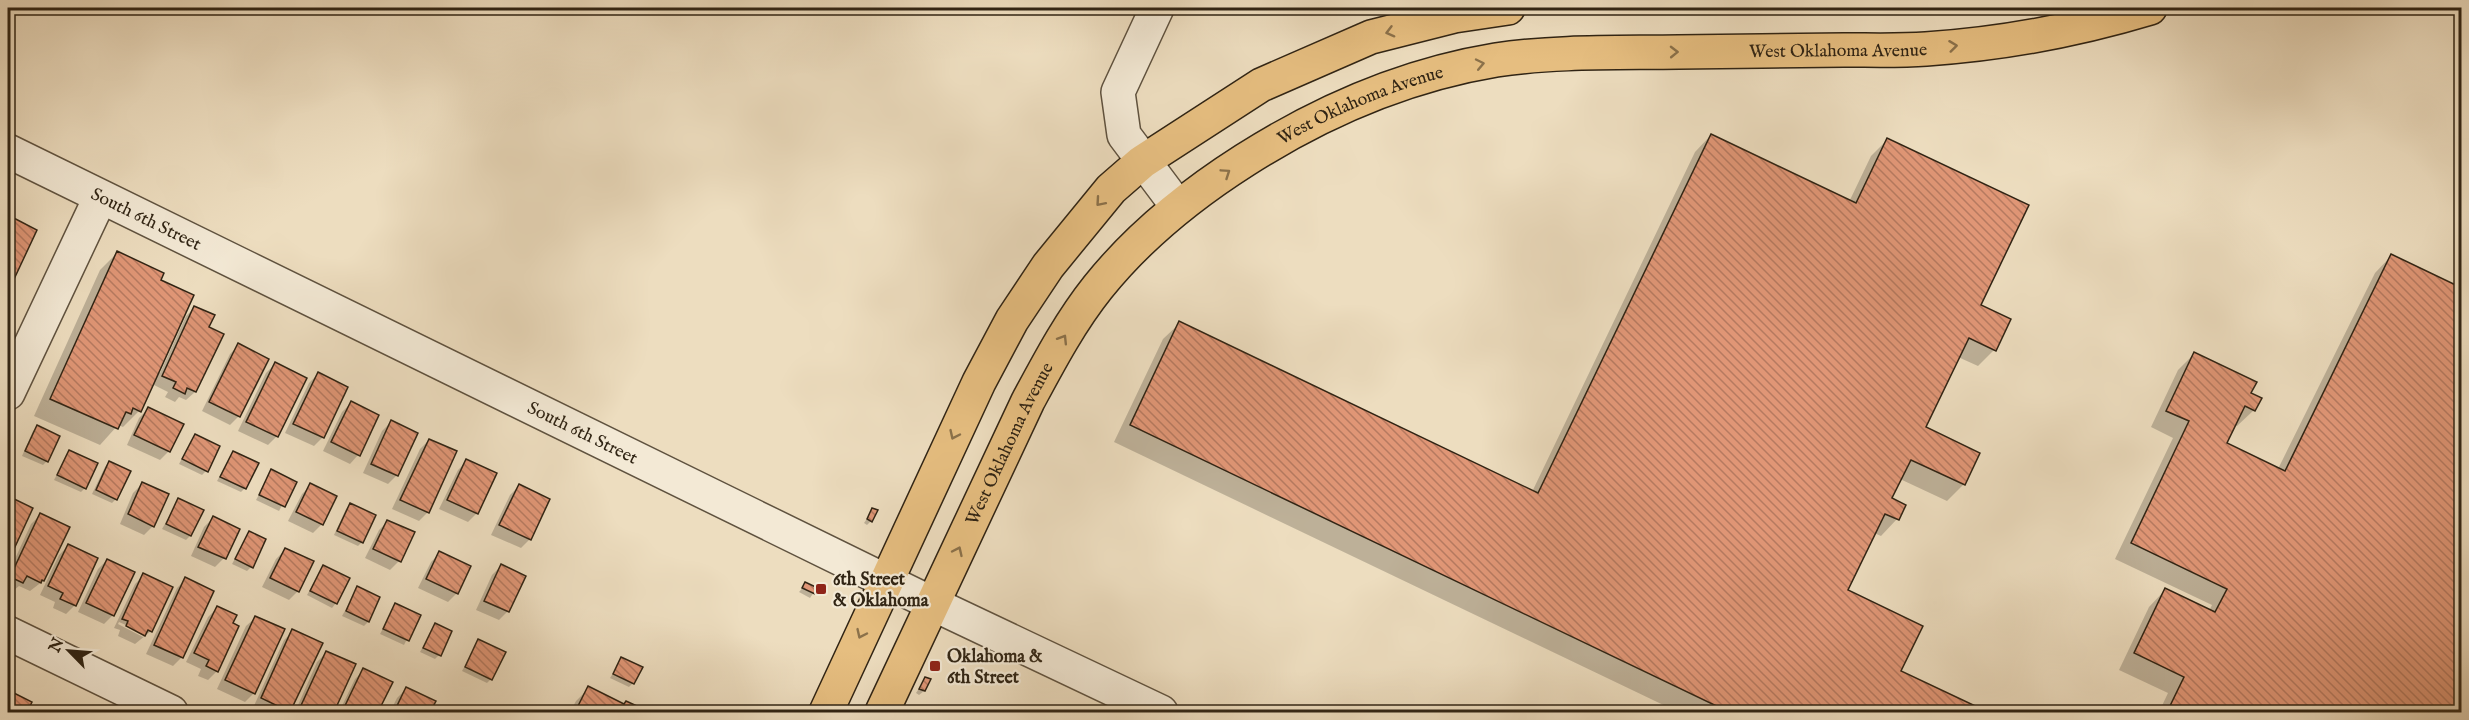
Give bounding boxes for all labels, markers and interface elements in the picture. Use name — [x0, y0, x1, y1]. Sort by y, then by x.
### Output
one-way arrow — [1385, 25, 1395, 38]
street label: West Oklahoma Avenue — [1749, 39, 1928, 64]
one-way arrow — [1948, 40, 1958, 53]
one-way arrow — [1670, 46, 1679, 58]
one-way arrow — [1475, 58, 1485, 71]
street label: West Oklahoma Avenue — [1274, 62, 1446, 151]
one-way arrow — [1219, 169, 1230, 180]
street label: South 6th Street — [87, 183, 205, 257]
one-way arrow — [1096, 195, 1107, 206]
one-way arrow — [1056, 335, 1067, 346]
street label: West Oklahoma Avenue — [961, 359, 1060, 529]
street label: South 6th Street — [523, 397, 641, 471]
one-way arrow — [950, 429, 962, 440]
one-way arrow — [950, 547, 962, 558]
place label: 6th Street & Oklahoma — [833, 569, 930, 613]
marker: 6th Street & Oklahoma — [814, 582, 828, 596]
north arrow — [39, 621, 99, 681]
one-way arrow — [857, 628, 869, 639]
text: N — [45, 635, 69, 657]
place label: Oklahoma & 6th Street — [947, 646, 1043, 690]
marker: Oklahoma & 6th Street — [928, 659, 942, 673]

